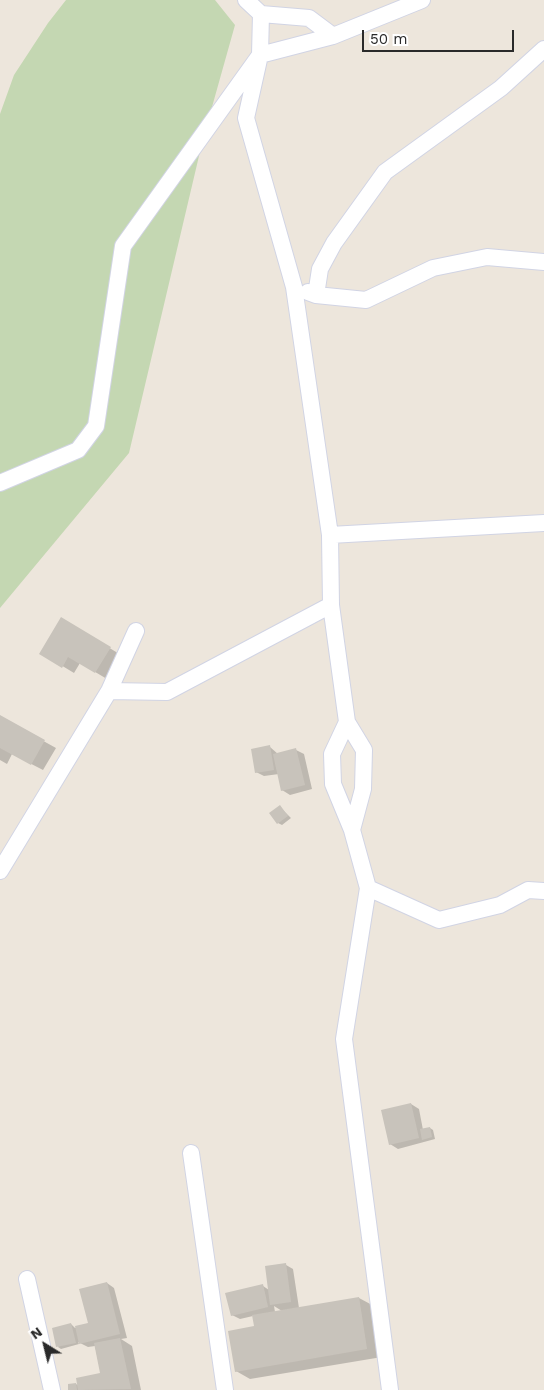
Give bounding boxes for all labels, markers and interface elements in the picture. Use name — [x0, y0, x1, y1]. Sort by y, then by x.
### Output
scale bar — [364, 20, 516, 52]
text: 50 m — [370, 30, 407, 48]
north arrow — [20, 1320, 70, 1370]
text: N — [27, 1323, 45, 1342]

